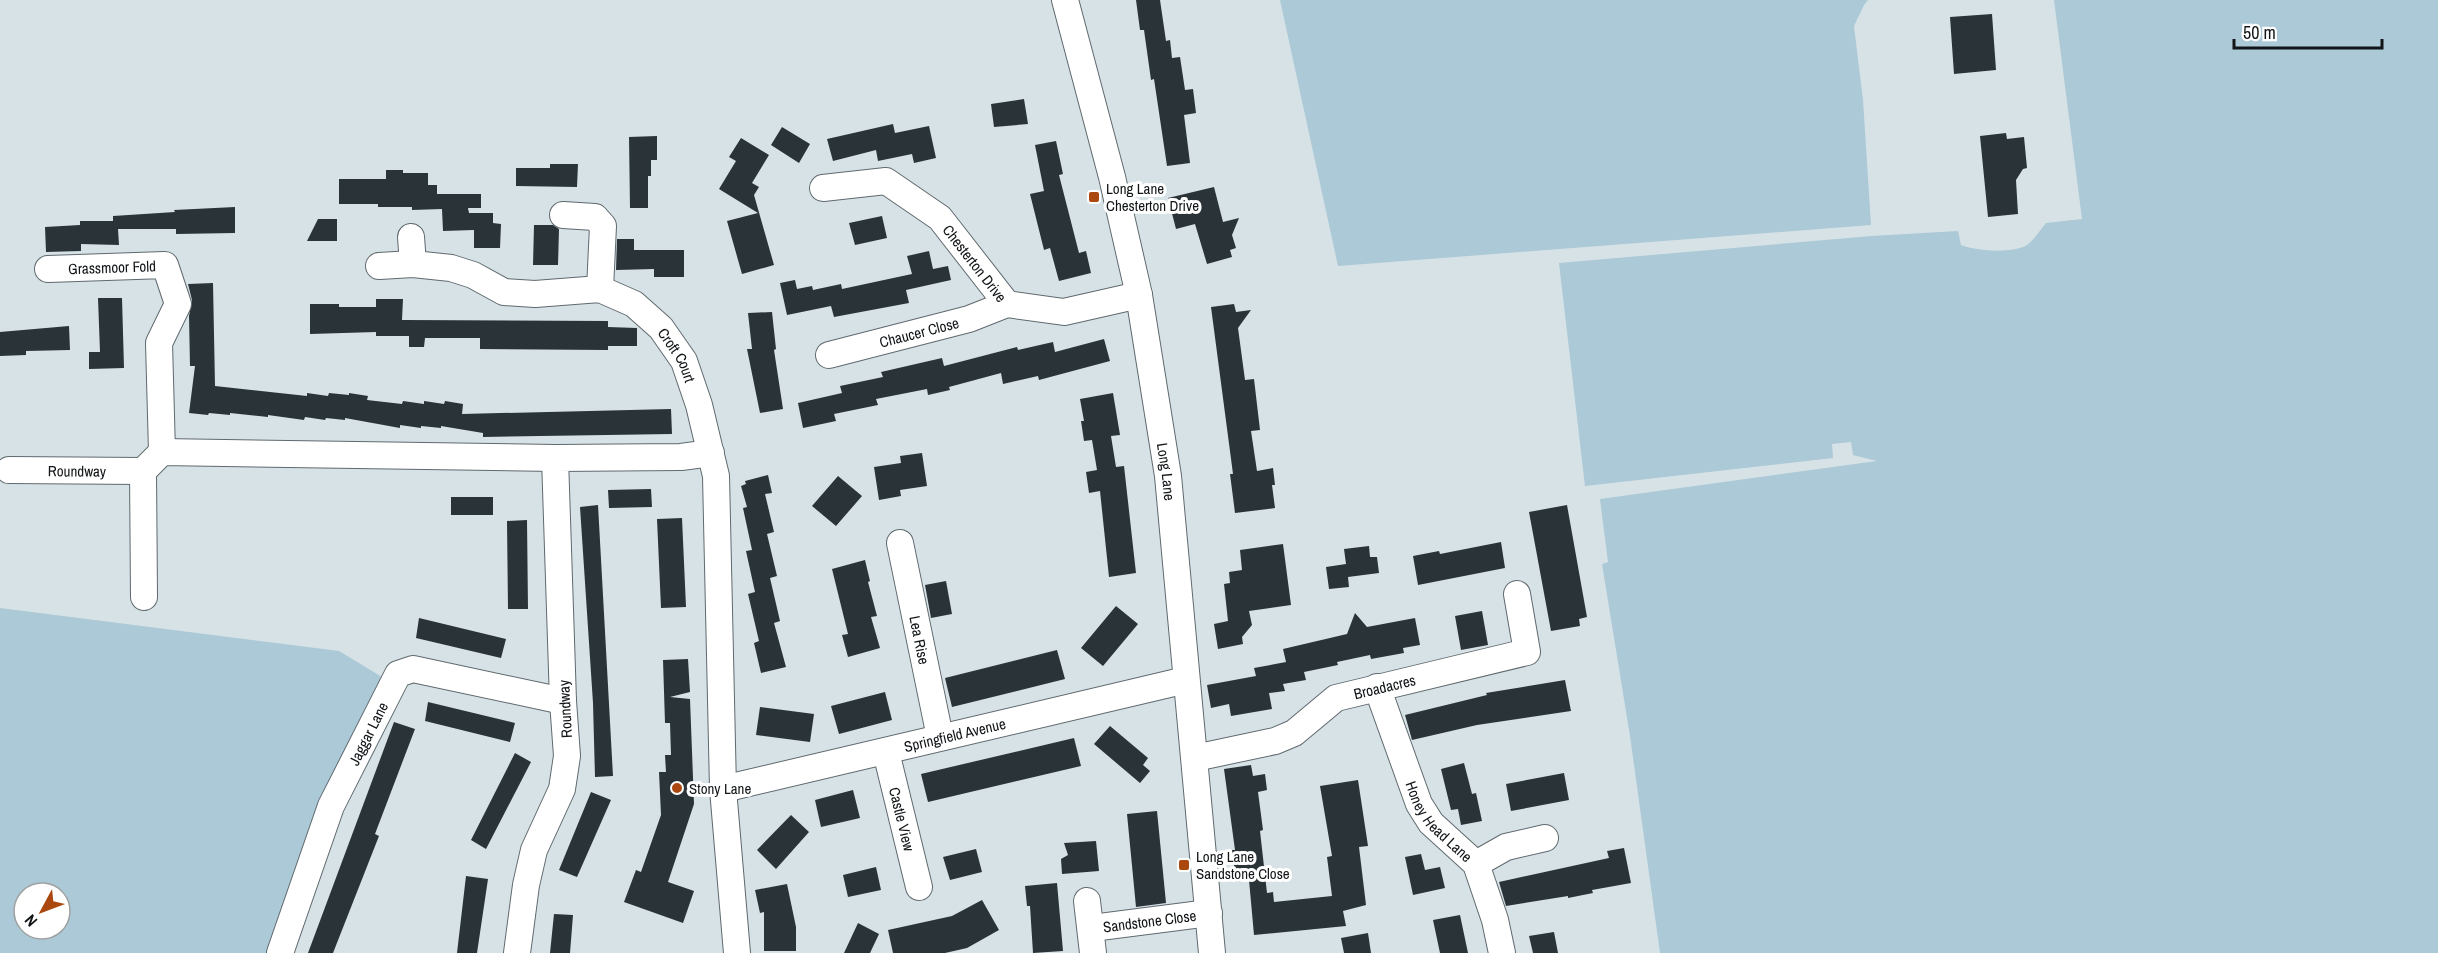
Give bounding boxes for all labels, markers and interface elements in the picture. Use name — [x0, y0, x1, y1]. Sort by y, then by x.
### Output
scale bar — [2234, 12, 2382, 50]
text: 50 m — [2243, 20, 2276, 45]
place label: Long Lane Chesterton Drive — [1106, 178, 1199, 216]
marker: Long Lane Chesterton Drive — [1087, 190, 1101, 204]
street label: Chesterton Drive — [938, 220, 1012, 306]
street label: Grassmoor Fold — [68, 255, 156, 279]
street label: Chaucer Close — [877, 311, 961, 352]
street label: Croft Court — [653, 323, 701, 385]
street label: Long Lane — [1152, 441, 1181, 502]
street label: Roundway — [48, 460, 107, 481]
street label: Lea Rise — [905, 614, 935, 666]
street label: Broadacres — [1351, 669, 1418, 704]
street label: Roundway — [553, 679, 577, 739]
street label: Jaggar Lane — [343, 698, 393, 769]
street label: Springfield Avenue — [902, 712, 1008, 757]
place label: Stony Lane — [689, 778, 751, 799]
street label: Honey Head Lane — [1401, 778, 1477, 866]
marker: Stony Lane — [670, 781, 684, 795]
street label: Castle View — [884, 785, 920, 853]
place label: Long Lane Sandstone Close — [1196, 846, 1290, 884]
marker: Long Lane Sandstone Close — [1177, 858, 1191, 872]
north arrow — [12, 881, 72, 941]
street label: Sandstone Close — [1102, 904, 1198, 937]
text: N — [19, 910, 42, 932]

